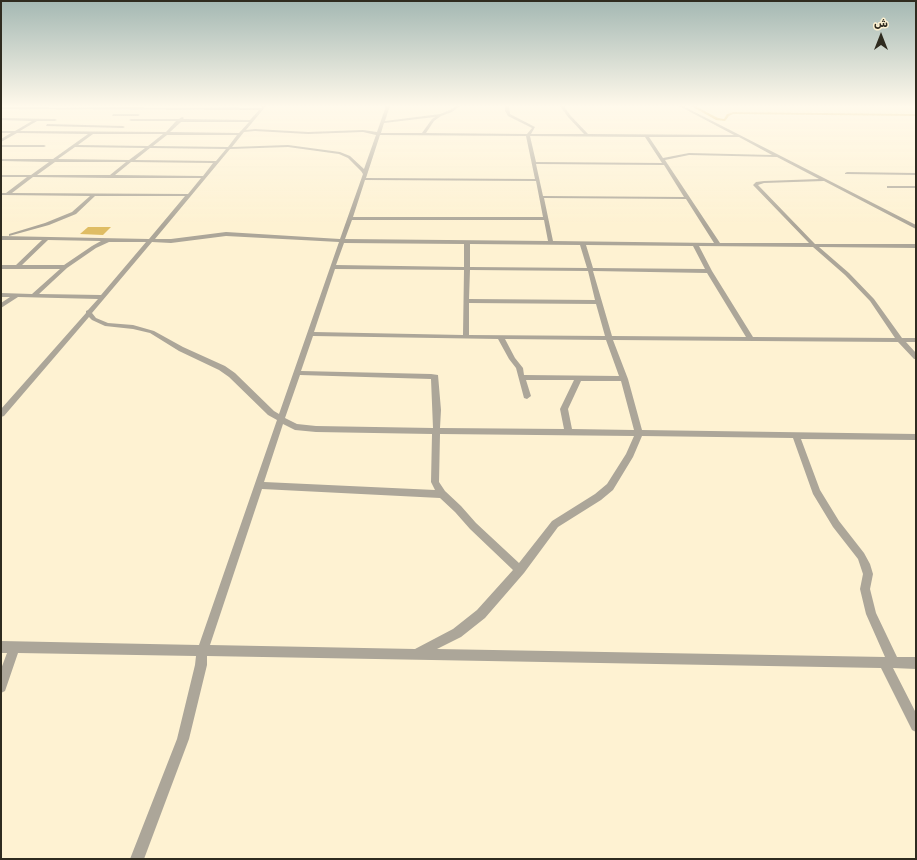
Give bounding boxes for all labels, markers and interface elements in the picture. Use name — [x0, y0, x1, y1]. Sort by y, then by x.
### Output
north arrow — [861, 16, 901, 56]
text: ش — [874, 17, 888, 30]

